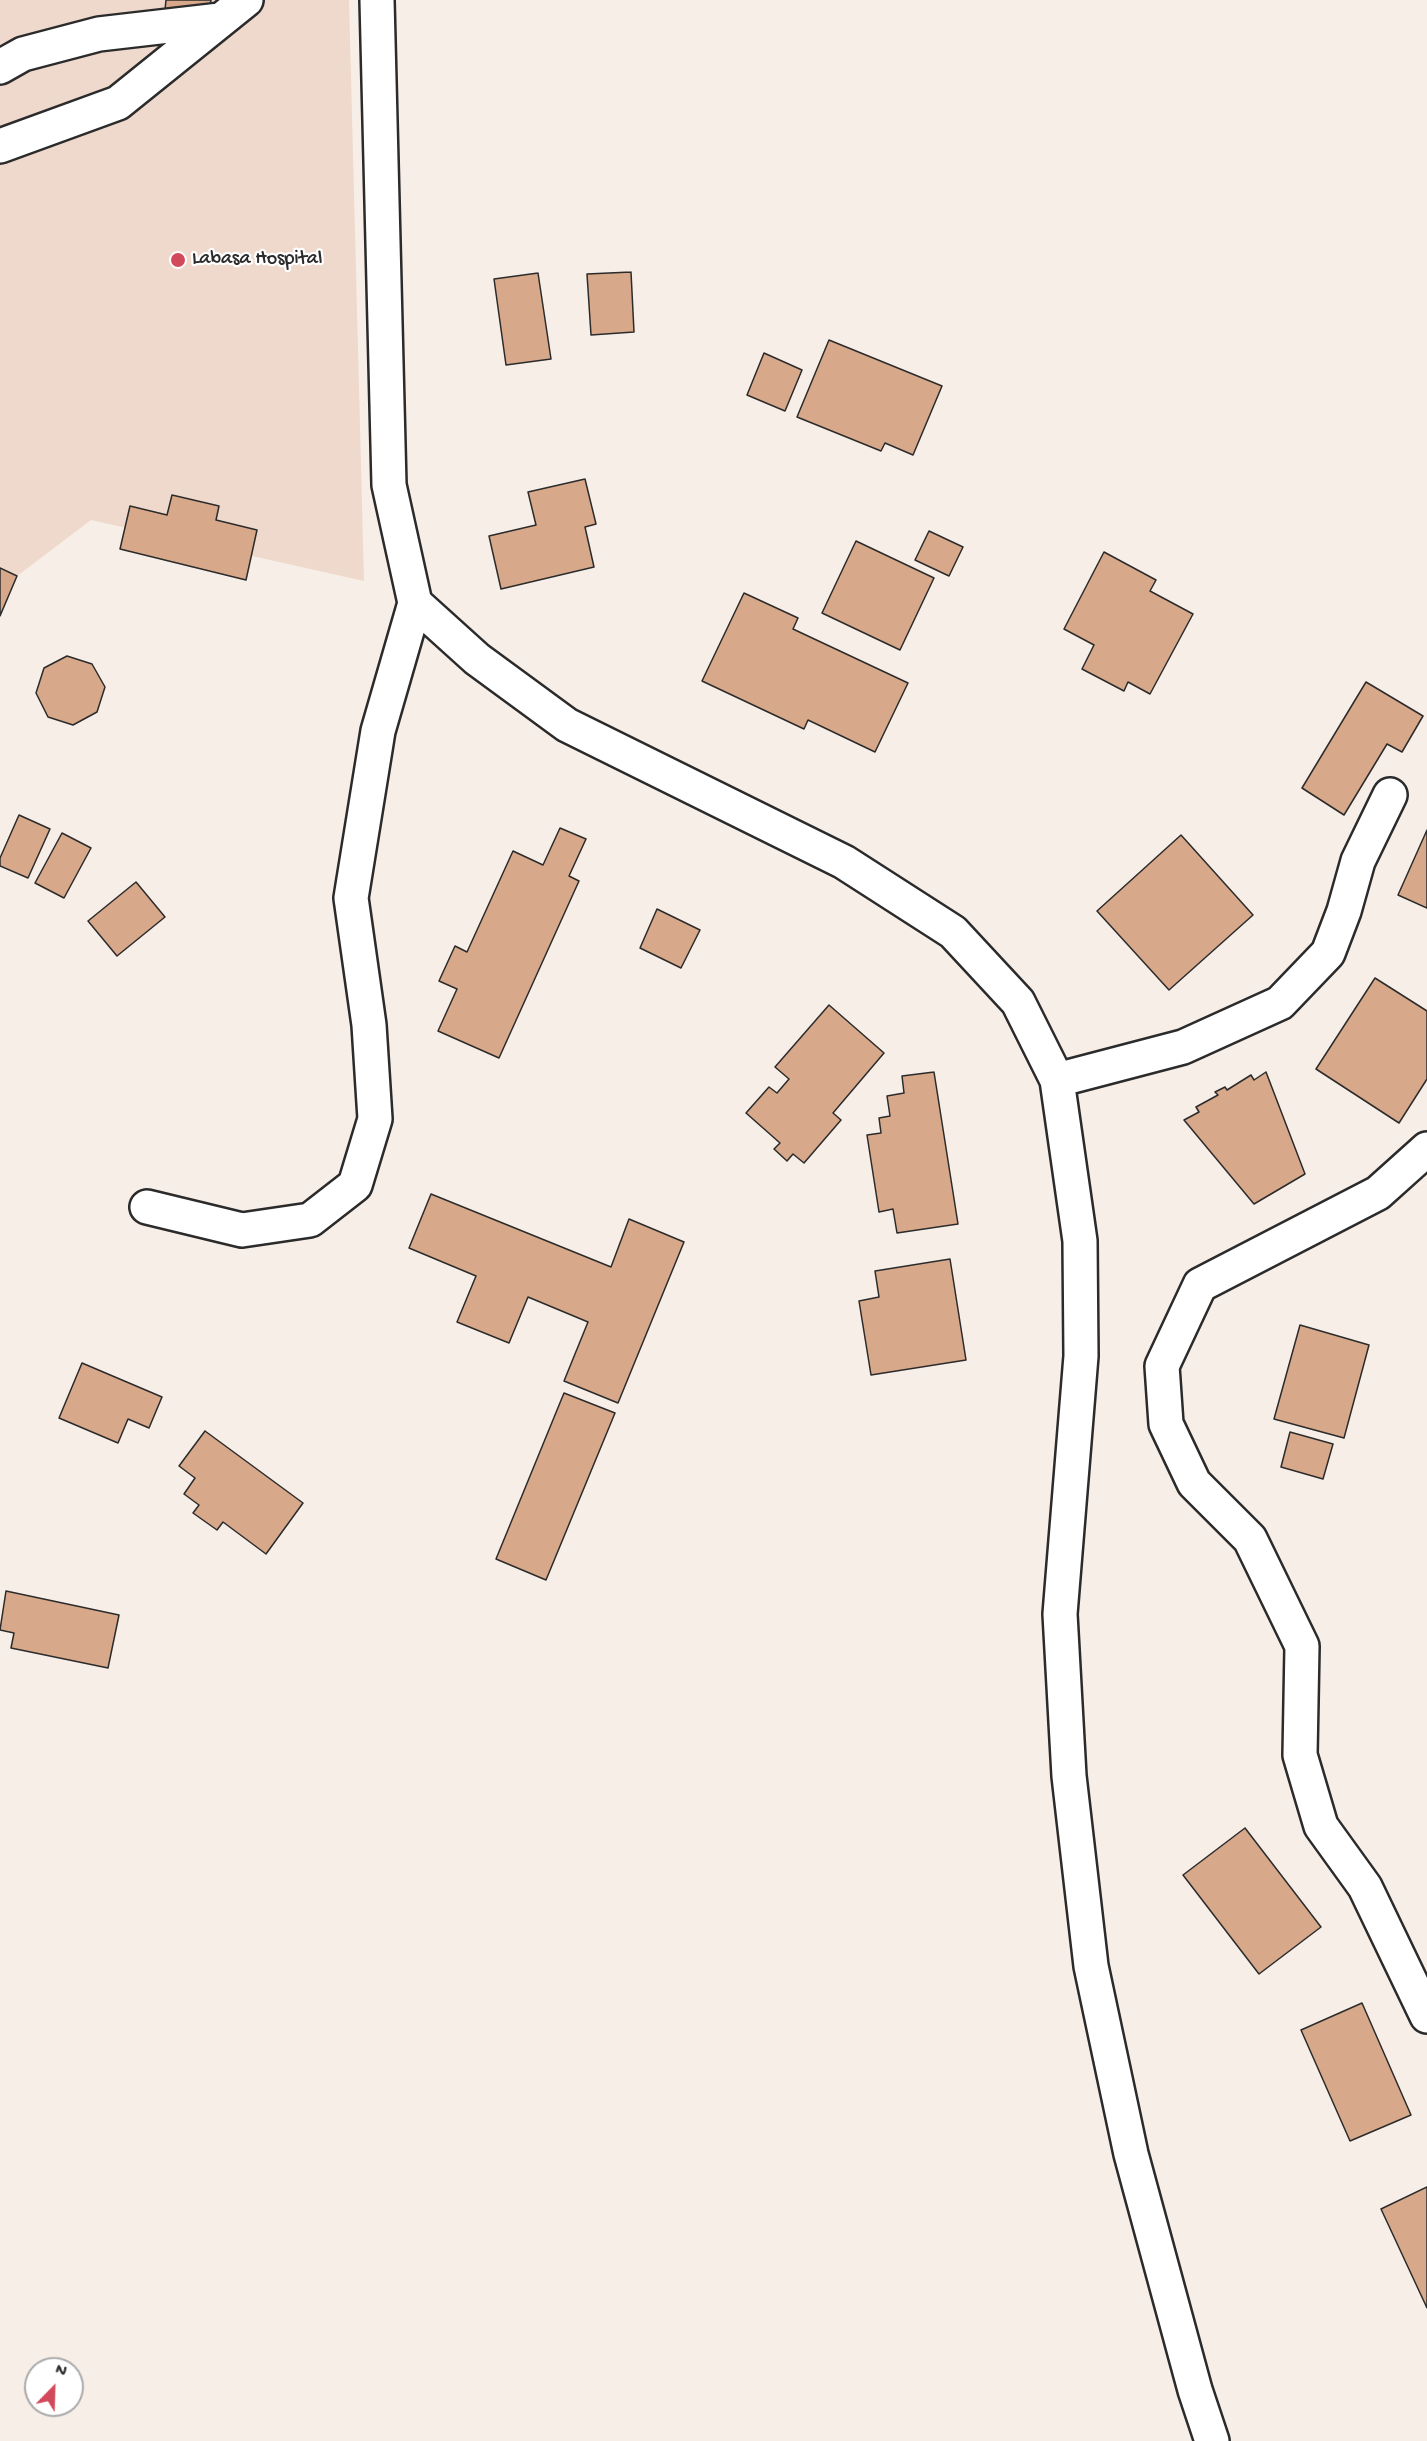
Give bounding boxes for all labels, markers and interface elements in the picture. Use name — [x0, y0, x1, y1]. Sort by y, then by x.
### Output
place label: Labasa Hospital — [192, 248, 322, 272]
marker: Labasa Hospital — [169, 251, 187, 269]
north arrow — [24, 2357, 84, 2417]
text: N — [52, 2361, 69, 2383]

